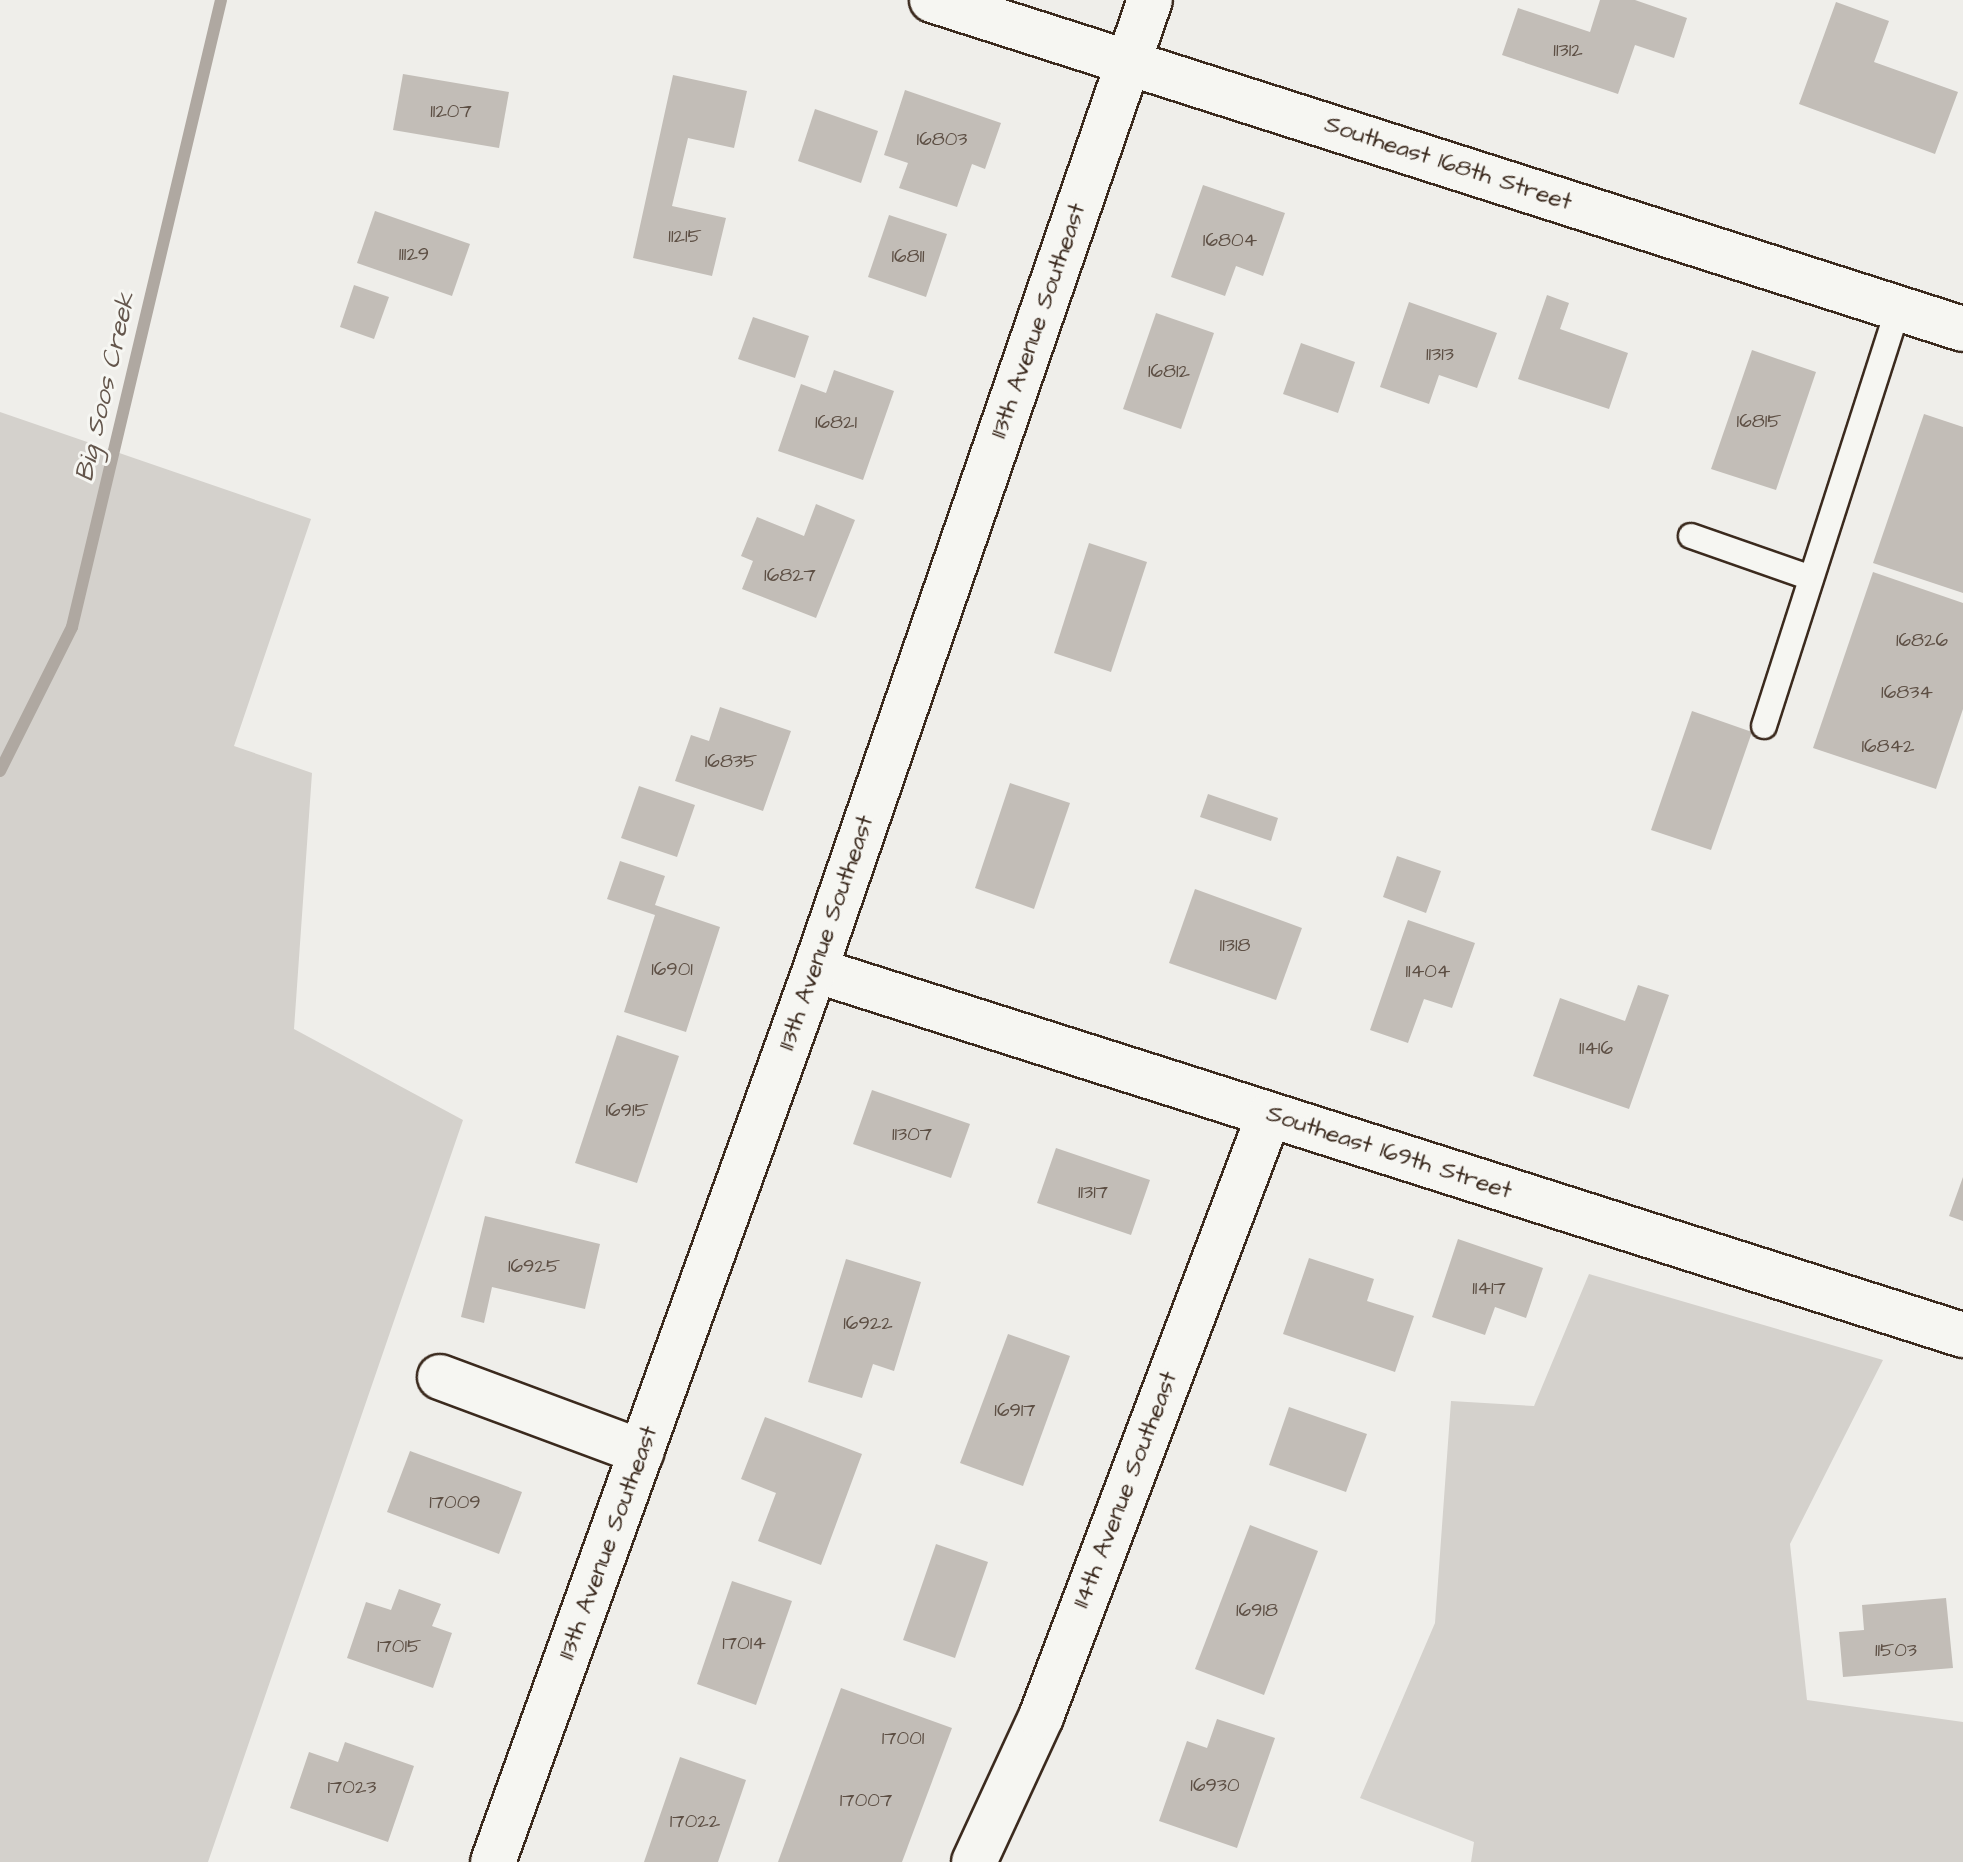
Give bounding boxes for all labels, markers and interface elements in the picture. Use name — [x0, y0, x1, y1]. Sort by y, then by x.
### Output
house number: 11312 — [1553, 38, 1583, 62]
house number: 11207 — [430, 99, 472, 123]
street label: Southeast 168th Street — [1321, 110, 1575, 218]
house number: 16803 — [917, 127, 967, 151]
street label: 113th Avenue Southeast — [985, 200, 1093, 442]
house number: 11215 — [668, 224, 702, 248]
house number: 16804 — [1203, 228, 1257, 252]
house number: 11129 — [399, 242, 429, 266]
house number: 16811 — [891, 244, 925, 268]
water label: Big Soos Creek — [69, 290, 143, 484]
house number: 11313 — [1426, 342, 1454, 366]
house number: 16812 — [1148, 359, 1190, 383]
house number: 16815 — [1737, 409, 1781, 433]
house number: 16821 — [815, 410, 857, 434]
house number: 16827 — [764, 563, 816, 587]
house number: 16826 — [1896, 628, 1948, 652]
house number: 16834 — [1881, 680, 1933, 704]
house number: 16842 — [1861, 734, 1915, 758]
house number: 16835 — [705, 749, 757, 773]
street label: 113th Avenue Southeast — [773, 812, 881, 1054]
house number: 11318 — [1220, 933, 1250, 957]
house number: 16901 — [651, 957, 693, 981]
house number: 11404 — [1406, 959, 1450, 983]
house number: 11416 — [1579, 1036, 1613, 1060]
house number: 16915 — [605, 1098, 649, 1122]
street label: Southeast 169th Street — [1263, 1100, 1515, 1206]
house number: 11307 — [892, 1122, 932, 1146]
house number: 11317 — [1078, 1180, 1108, 1204]
house number: 16925 — [508, 1254, 560, 1278]
house number: 11417 — [1472, 1276, 1506, 1300]
house number: 16922 — [843, 1311, 893, 1335]
street label: 114th Avenue Southeast — [1068, 1368, 1184, 1612]
house number: 16917 — [994, 1398, 1036, 1422]
street label: 113th Avenue Southeast — [553, 1422, 665, 1664]
house number: 17009 — [429, 1490, 481, 1514]
house number: 16918 — [1236, 1598, 1278, 1622]
house number: 17014 — [722, 1631, 766, 1655]
house number: 17015 — [377, 1634, 421, 1658]
house number: 11503 — [1875, 1638, 1917, 1662]
house number: 17001 — [882, 1726, 924, 1750]
house number: 16930 — [1190, 1773, 1240, 1797]
house number: 17023 — [327, 1775, 377, 1799]
house number: 17007 — [840, 1788, 892, 1812]
house number: 17022 — [670, 1809, 720, 1833]

